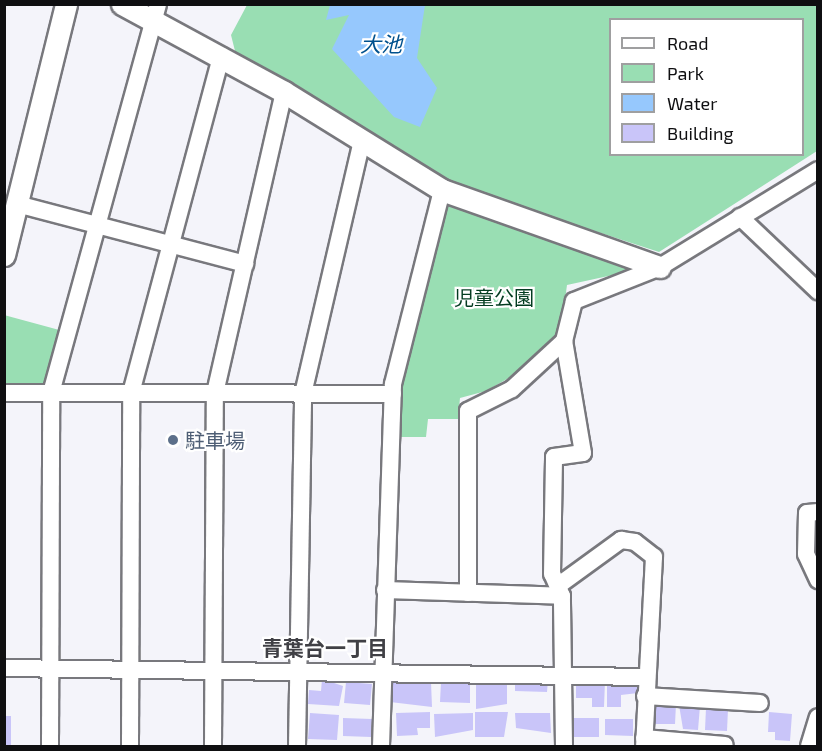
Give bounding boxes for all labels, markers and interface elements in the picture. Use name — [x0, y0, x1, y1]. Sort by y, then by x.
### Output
legend — [609, 18, 804, 156]
water label: 大池 — [360, 31, 402, 57]
text: Road — [667, 32, 708, 54]
text: Park — [667, 62, 704, 84]
text: Water — [667, 92, 717, 114]
text: Building — [667, 122, 734, 144]
park label: 児童公園 — [454, 285, 534, 309]
place label: 駐車場 — [185, 428, 245, 452]
marker: 駐車場 — [166, 433, 180, 447]
district label: 青葉台一丁目 — [262, 635, 388, 661]

